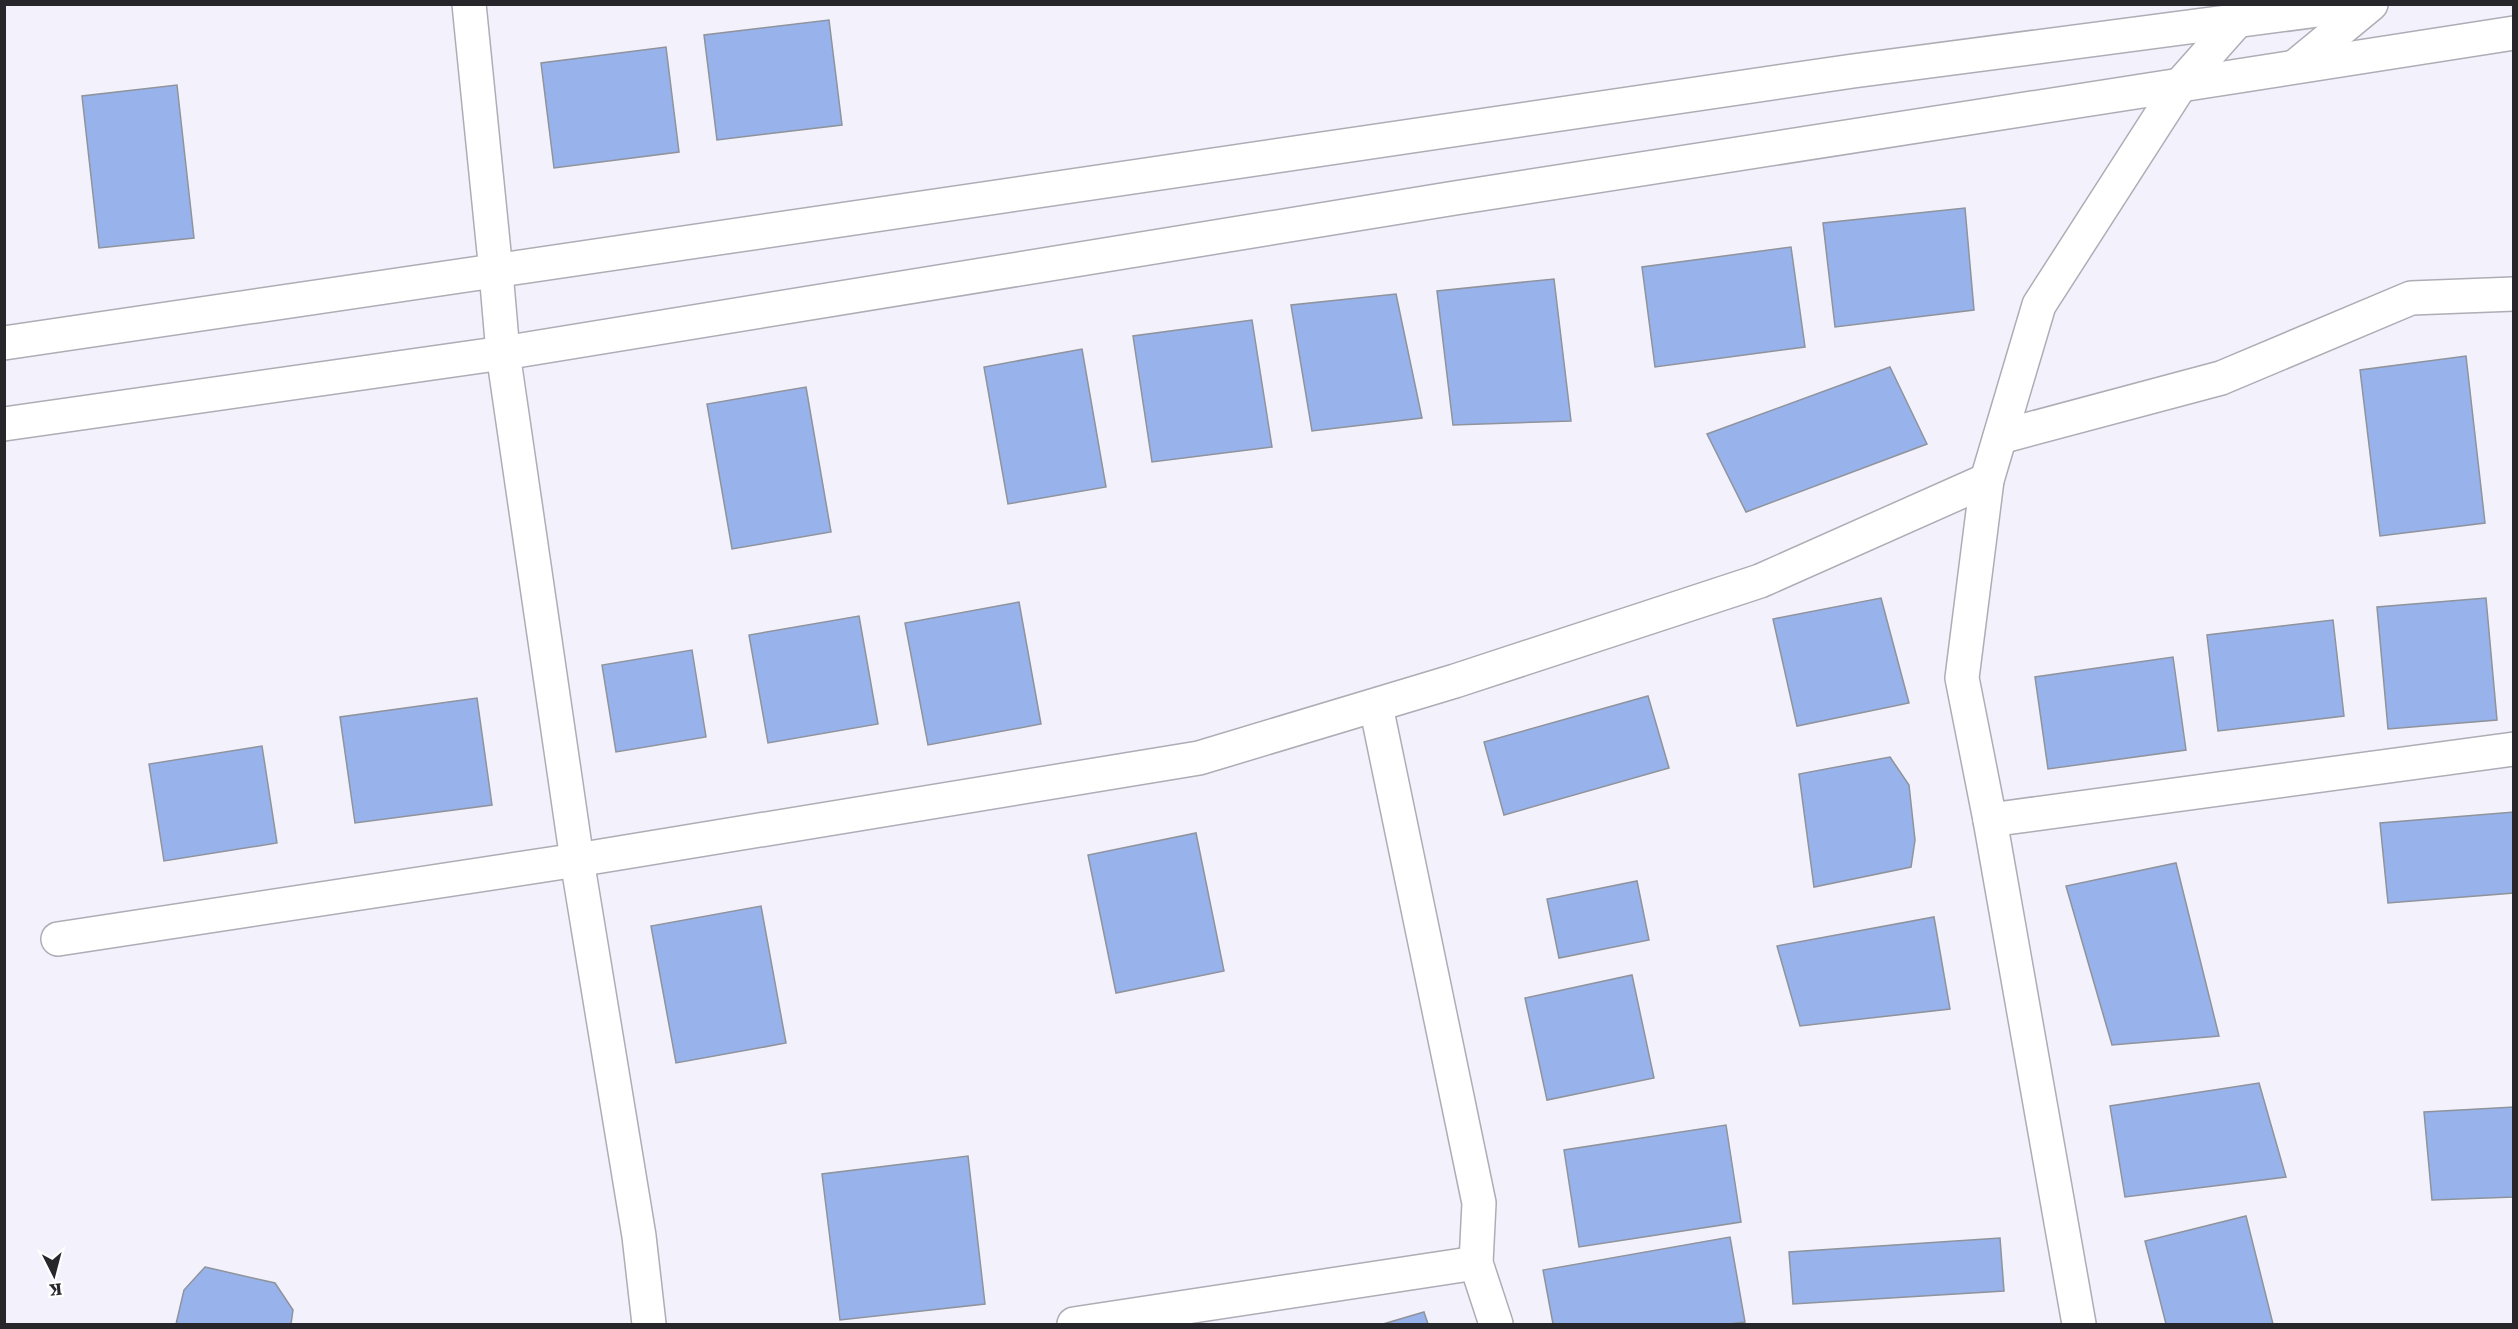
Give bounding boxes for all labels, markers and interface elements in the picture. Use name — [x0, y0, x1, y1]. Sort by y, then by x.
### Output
north arrow — [24, 1245, 84, 1305]
text: K — [48, 1279, 63, 1300]

